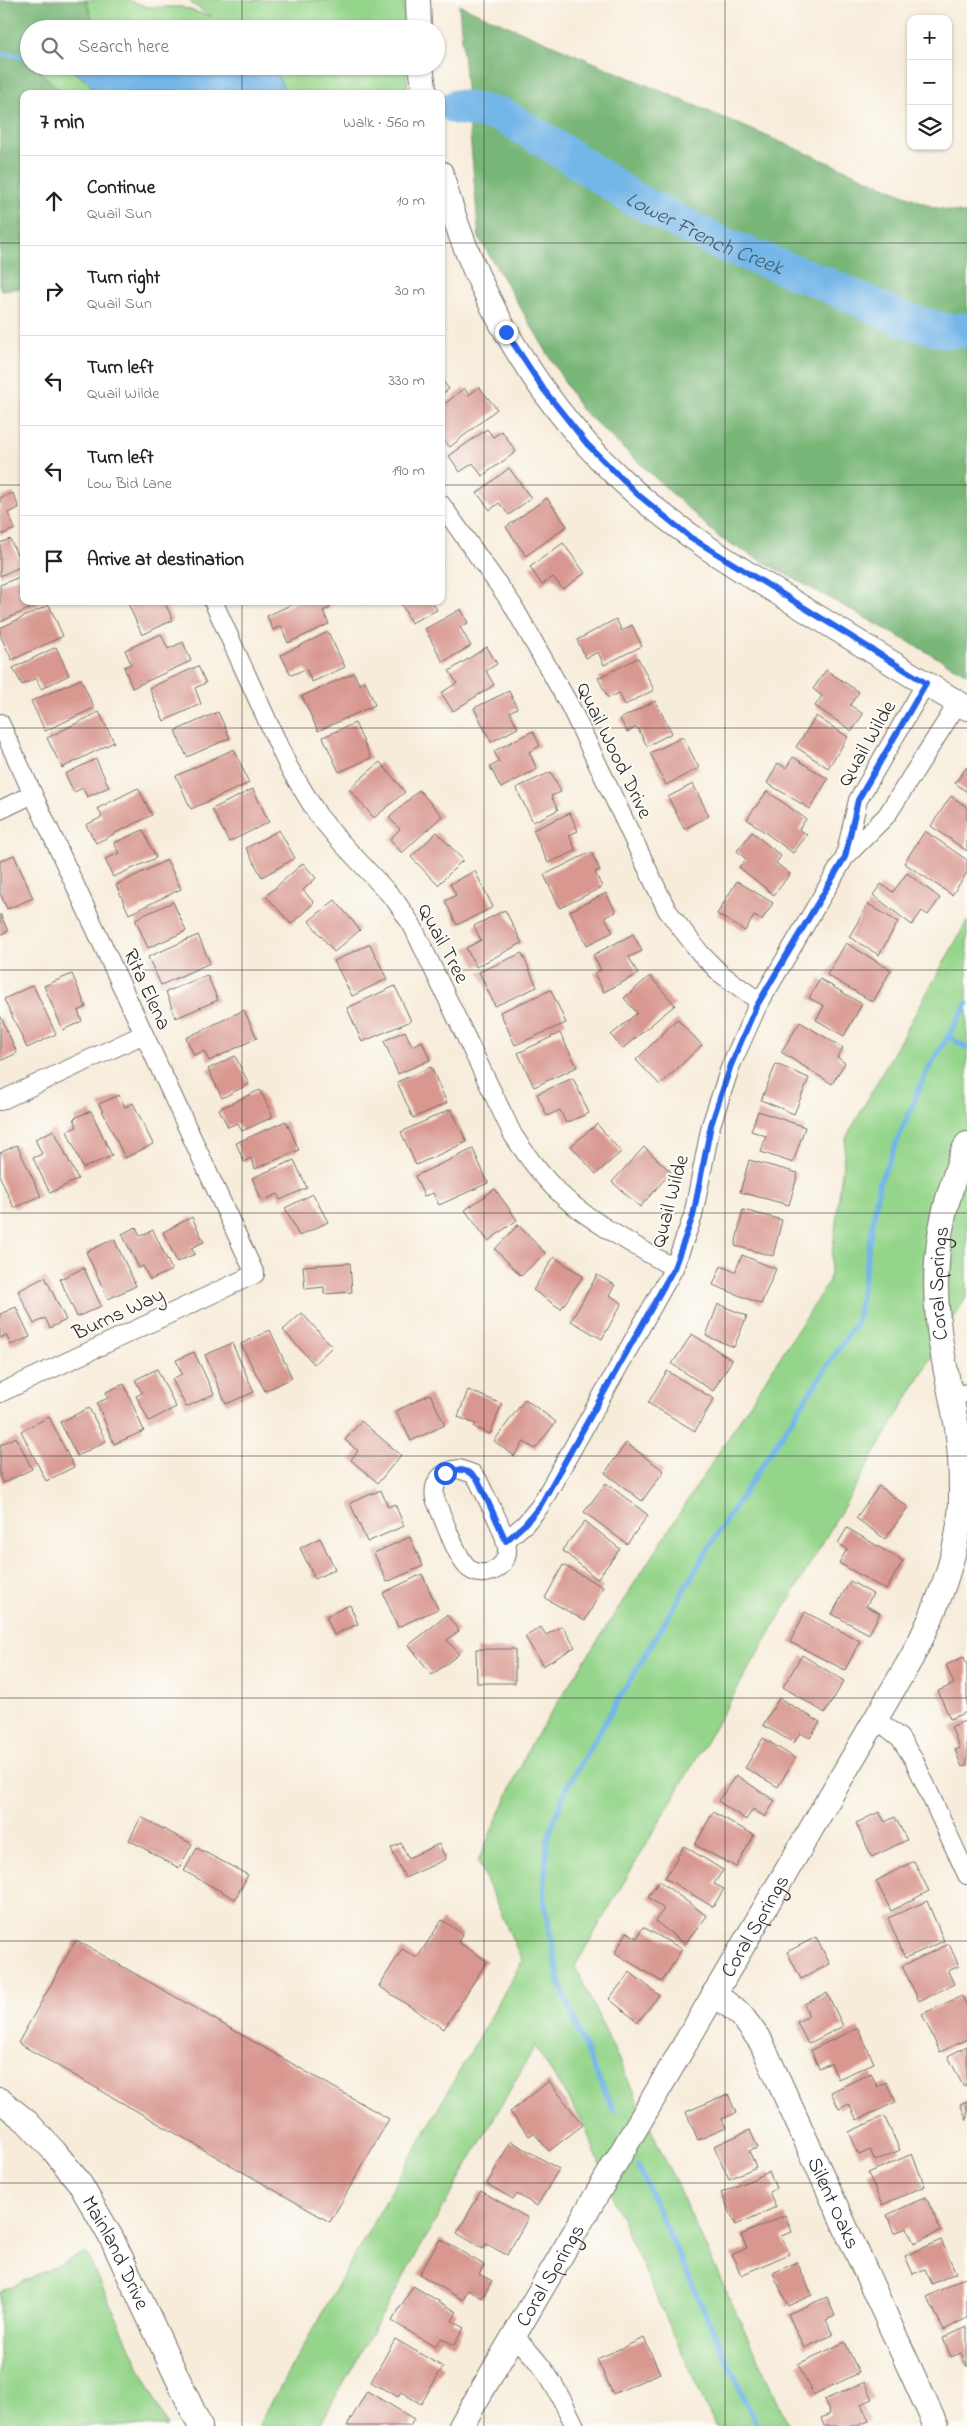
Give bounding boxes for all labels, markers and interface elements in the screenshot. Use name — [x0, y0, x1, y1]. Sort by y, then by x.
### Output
map controls — [907, 15, 952, 150]
button: + — [907, 15, 952, 60]
search box — [20, 20, 445, 75]
icon: search — [38, 34, 66, 62]
text: Search here — [78, 34, 169, 61]
button: − — [907, 60, 952, 105]
button: layers — [907, 105, 952, 150]
text: 7 min — [40, 108, 84, 138]
text: Walk · 560 m — [343, 111, 425, 135]
text: Continue — [87, 175, 155, 202]
water label: Lower French Creek — [618, 185, 789, 286]
icon: ahead — [40, 187, 68, 215]
text: 10 m — [397, 189, 425, 213]
text: Quail Sun — [87, 202, 152, 226]
text: Turn right — [87, 265, 160, 292]
icon: right — [40, 277, 68, 305]
text: 30 m — [395, 279, 425, 303]
text: Quail Sun — [87, 292, 152, 316]
route end — [495, 321, 518, 344]
text: Turn left — [87, 355, 154, 382]
icon: left — [40, 367, 68, 395]
text: 330 m — [388, 369, 425, 393]
text: Quail Wilde — [87, 382, 160, 406]
text: Turn left — [87, 445, 154, 472]
icon: left — [40, 457, 68, 485]
text: 190 m — [392, 459, 425, 483]
text: Low Bid Lane — [87, 472, 172, 496]
icon: arrive — [40, 547, 68, 575]
text: Arrive at destination — [87, 547, 244, 574]
street label: Quail Wood Drive — [567, 678, 659, 825]
street label: Quail Wilde — [831, 695, 905, 793]
street label: Quail Tree — [409, 899, 476, 990]
street label: Rita Elena — [114, 944, 178, 1035]
street label: Quail Wilde — [644, 1151, 698, 1251]
street label: Coral Springs — [923, 1224, 959, 1342]
street label: Burns Way — [67, 1280, 171, 1351]
route start — [434, 1462, 457, 1485]
street label: Coral Springs — [714, 1870, 798, 1984]
street label: Silent Oaks — [798, 2153, 866, 2254]
street label: Mainland Drive — [73, 2191, 156, 2316]
street label: Coral Springs — [509, 2219, 593, 2333]

